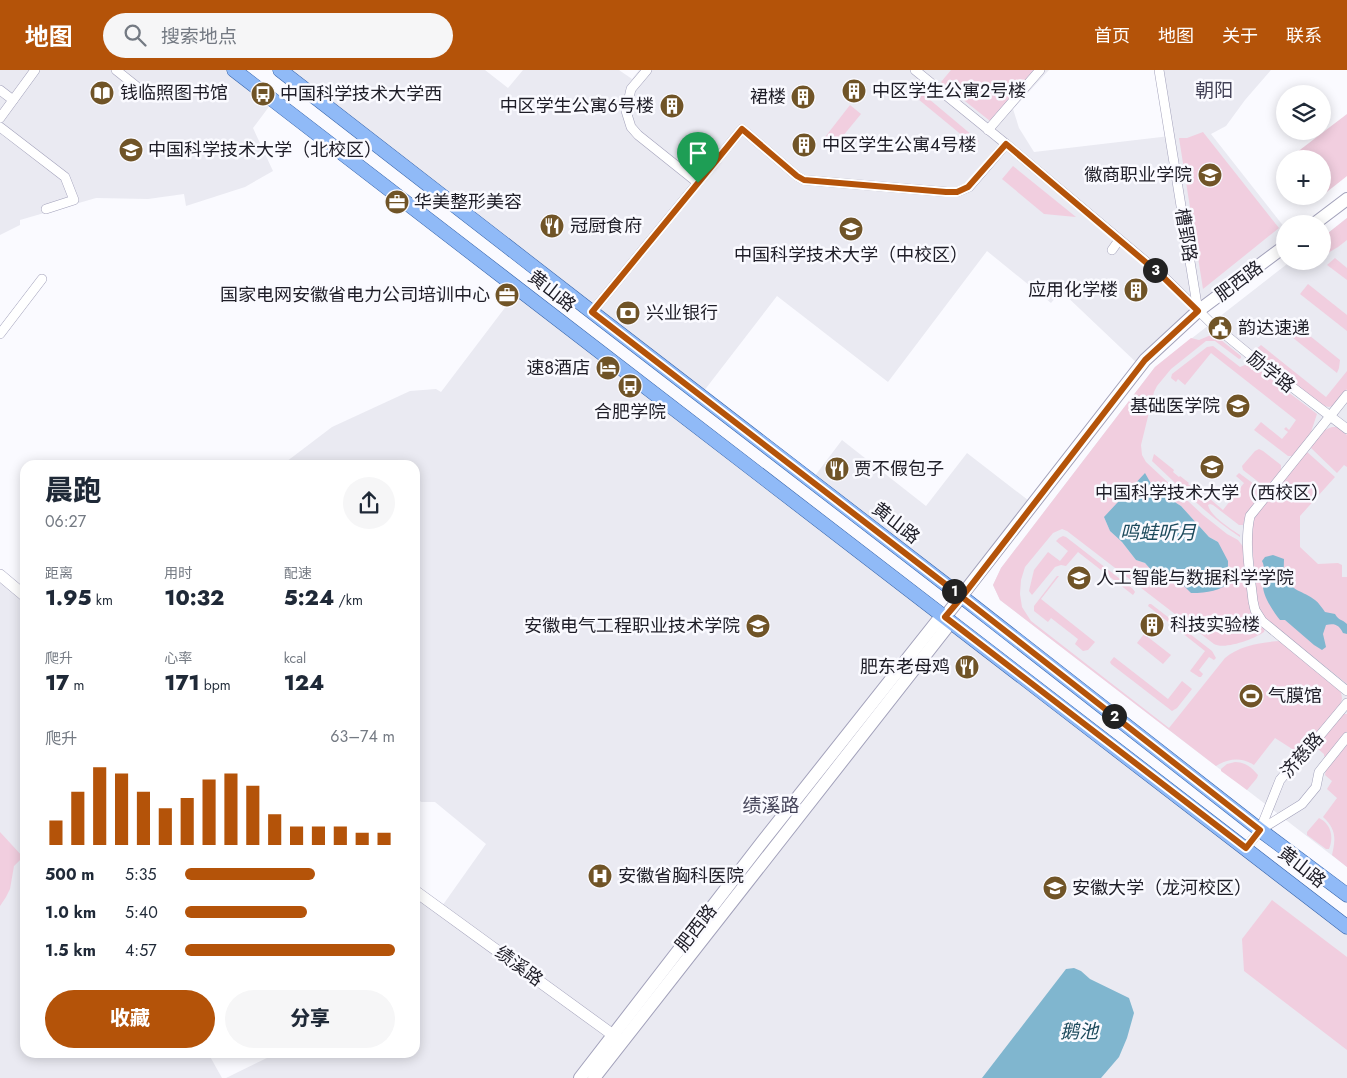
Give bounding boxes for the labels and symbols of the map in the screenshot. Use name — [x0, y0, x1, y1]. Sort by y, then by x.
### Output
district label: 朝阳 — [1195, 77, 1233, 104]
building icon: 中区学生公寓2号楼 — [841, 78, 867, 104]
place label: 中区学生公寓2号楼 — [872, 78, 1026, 104]
library icon: 钱临照图书馆 — [89, 80, 115, 106]
place label: 钱临照图书馆 — [120, 80, 228, 106]
bus stop icon: 中国科学技术大学西 — [250, 81, 276, 107]
place label: 中国科学技术大学西 — [280, 81, 442, 107]
place label: 裙楼 — [750, 84, 786, 110]
building icon: 裙楼 — [790, 84, 816, 110]
place label: 中区学生公寓6号楼 — [500, 93, 654, 119]
building icon: 中区学生公寓6号楼 — [659, 93, 685, 119]
pin — [677, 132, 719, 183]
building icon: 中区学生公寓4号楼 — [791, 132, 817, 158]
place label: 中区学生公寓4号楼 — [822, 132, 977, 158]
school or university icon: 中国科学技术大学（北校区） — [118, 137, 144, 163]
place label: 中国科学技术大学（北校区） — [148, 137, 382, 163]
place label: 徽商职业学院 — [1084, 162, 1192, 188]
school or university icon: 徽商职业学院 — [1197, 162, 1223, 188]
office icon: 华美整形美容 — [384, 189, 410, 215]
place label: 华美整形美容 — [414, 189, 522, 215]
street label: 槽郢路 — [1169, 206, 1203, 264]
restaurant icon: 冠厨食府 — [539, 213, 565, 239]
place label: 冠厨食府 — [570, 213, 642, 239]
school or university icon: 中国科学技术大学（中校区） — [838, 216, 864, 242]
place label: 中国科学技术大学（中校区） — [734, 242, 968, 268]
street label: 肥西路 — [1210, 254, 1268, 308]
pin: 3 — [1142, 258, 1168, 282]
street label: 黄山路 — [523, 264, 581, 318]
place label: 应用化学楼 — [1028, 277, 1118, 303]
building icon: 应用化学楼 — [1123, 277, 1149, 303]
place label: 国家电网安徽省电力公司培训中心 — [220, 282, 490, 308]
office icon: 国家电网安徽省电力公司培训中心 — [494, 282, 520, 308]
bank icon: 兴业银行 — [615, 300, 641, 326]
place label: 兴业银行 — [646, 300, 718, 326]
public building icon: 韵达速递 — [1207, 315, 1233, 341]
place label: 韵达速递 — [1238, 315, 1310, 341]
street label: 励学路 — [1242, 345, 1300, 399]
place label: 速8酒店 — [526, 355, 590, 381]
hotel icon: 速8酒店 — [595, 355, 621, 381]
bus stop icon: 合肥学院 — [617, 373, 643, 399]
place label: 基础医学院 — [1130, 393, 1220, 419]
school or university icon: 基础医学院 — [1225, 393, 1251, 419]
place label: 合肥学院 — [594, 399, 666, 425]
school or university icon: 中国科学技术大学（西校区） — [1199, 454, 1225, 480]
restaurant icon: 贾不假包子 — [824, 456, 850, 482]
place label: 贾不假包子 — [854, 456, 944, 482]
place label: 中国科学技术大学（西校区） — [1095, 480, 1329, 506]
street label: 黄山路 — [867, 496, 925, 550]
water label: 鸣蛙听月 — [1120, 519, 1197, 546]
school or university icon: 人工智能与数据科学学院 — [1066, 565, 1092, 591]
place label: 人工智能与数据科学学院 — [1096, 565, 1294, 591]
pin: 1 — [942, 578, 966, 604]
building icon: 科技实验楼 — [1139, 612, 1165, 638]
place label: 科技实验楼 — [1170, 612, 1260, 638]
place label: 安徽电气工程职业技术学院 — [524, 613, 740, 639]
school or university icon: 安徽电气工程职业技术学院 — [745, 613, 771, 639]
place label: 肥东老母鸡 — [860, 654, 950, 680]
restaurant icon: 肥东老母鸡 — [954, 654, 980, 680]
sports icon: 气膜馆 — [1238, 683, 1264, 709]
place label: 气膜馆 — [1268, 683, 1322, 709]
pin: 2 — [1102, 704, 1126, 728]
street label: 济慈路 — [1274, 726, 1330, 784]
district label: 绩溪路 — [742, 792, 800, 819]
street label: 黄山路 — [1273, 840, 1331, 894]
hospital icon: 安徽省胸科医院 — [587, 863, 613, 889]
place label: 安徽省胸科医院 — [618, 863, 744, 889]
school or university icon: 安徽大学（龙河校区） — [1042, 875, 1068, 901]
place label: 安徽大学（龙河校区） — [1072, 875, 1252, 901]
street label: 肥西路 — [669, 899, 723, 957]
street label: 绩溪路 — [490, 940, 548, 992]
water label: 鹅池 — [1060, 1018, 1100, 1045]

